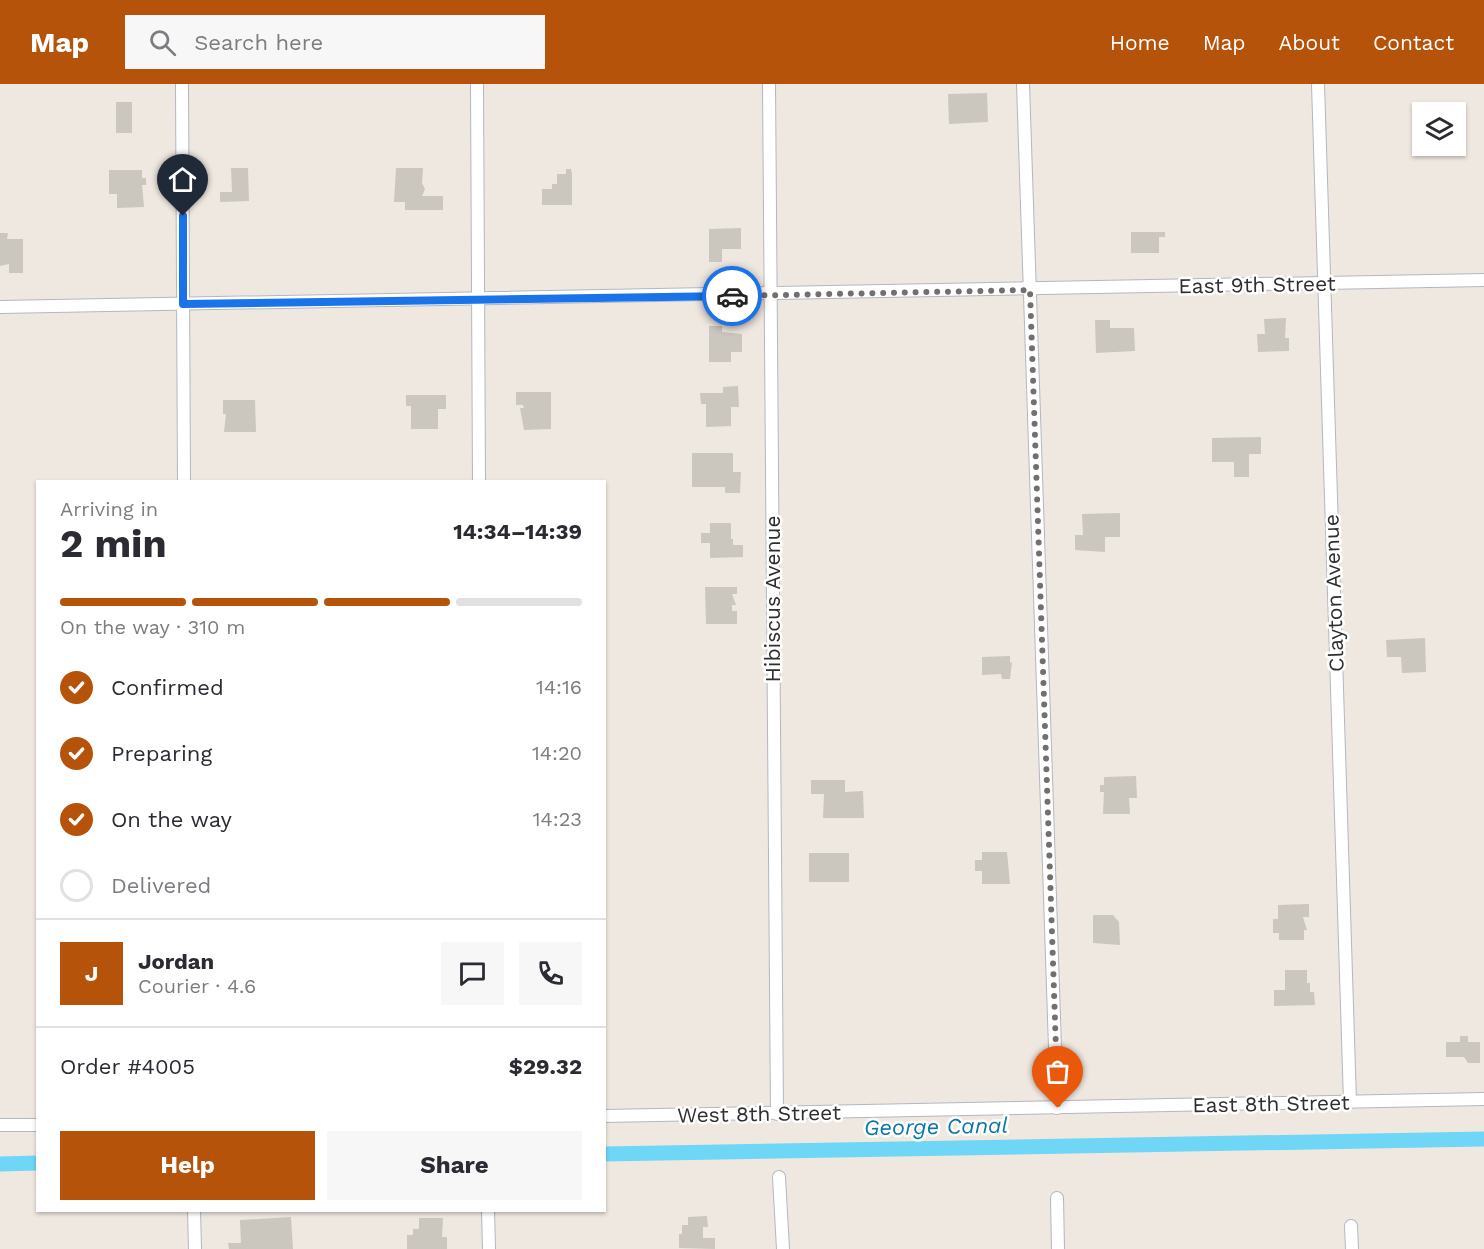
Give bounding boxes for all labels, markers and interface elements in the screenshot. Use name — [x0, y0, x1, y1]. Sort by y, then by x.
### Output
search box — [125, 15, 545, 69]
text: Map — [30, 26, 89, 59]
icon: search — [146, 26, 179, 59]
text: Search here — [194, 30, 323, 55]
text: Home — [1110, 30, 1170, 55]
text: Map — [1203, 30, 1246, 55]
text: About — [1279, 30, 1340, 55]
text: Contact — [1373, 30, 1454, 55]
map controls — [1412, 102, 1466, 156]
button: layers — [1412, 102, 1466, 156]
pin — [157, 154, 208, 216]
icon: home — [166, 163, 199, 196]
courier — [702, 266, 762, 326]
street label: East 9th Street — [1178, 271, 1336, 298]
icon: car — [716, 280, 749, 313]
text: Arriving in — [60, 497, 158, 521]
street label: Clayton Avenue — [1318, 514, 1349, 672]
street label: Hibiscus Avenue — [760, 515, 785, 683]
text: 14:34–14:39 — [453, 519, 582, 544]
text: 2 min — [60, 521, 167, 566]
text: On the way · 310 m — [60, 615, 245, 639]
icon: check — [60, 671, 93, 704]
text: Confirmed — [111, 675, 224, 700]
text: 14:16 — [536, 675, 582, 699]
icon: check — [60, 737, 93, 770]
text: Preparing — [111, 741, 212, 766]
text: 14:20 — [532, 741, 582, 765]
icon: check — [60, 803, 93, 836]
text: On the way — [111, 807, 232, 832]
text: 14:23 — [533, 807, 582, 831]
text: Delivered — [111, 873, 211, 898]
button: chat — [441, 942, 504, 1005]
button: phone — [519, 942, 582, 1005]
text: Jordan — [138, 949, 214, 974]
text: J — [85, 961, 98, 986]
text: Courier · 4.6 — [138, 974, 256, 998]
pin — [1032, 1046, 1083, 1108]
text: Order #4005 — [60, 1054, 195, 1079]
text: $29.32 — [509, 1054, 582, 1079]
icon: bag — [1041, 1055, 1074, 1088]
street label: East 8th Street — [1192, 1090, 1350, 1117]
street label: West 8th Street — [677, 1100, 841, 1127]
water label: George Canal — [864, 1113, 1009, 1140]
button: Help — [60, 1131, 315, 1200]
button: Share — [327, 1131, 582, 1200]

